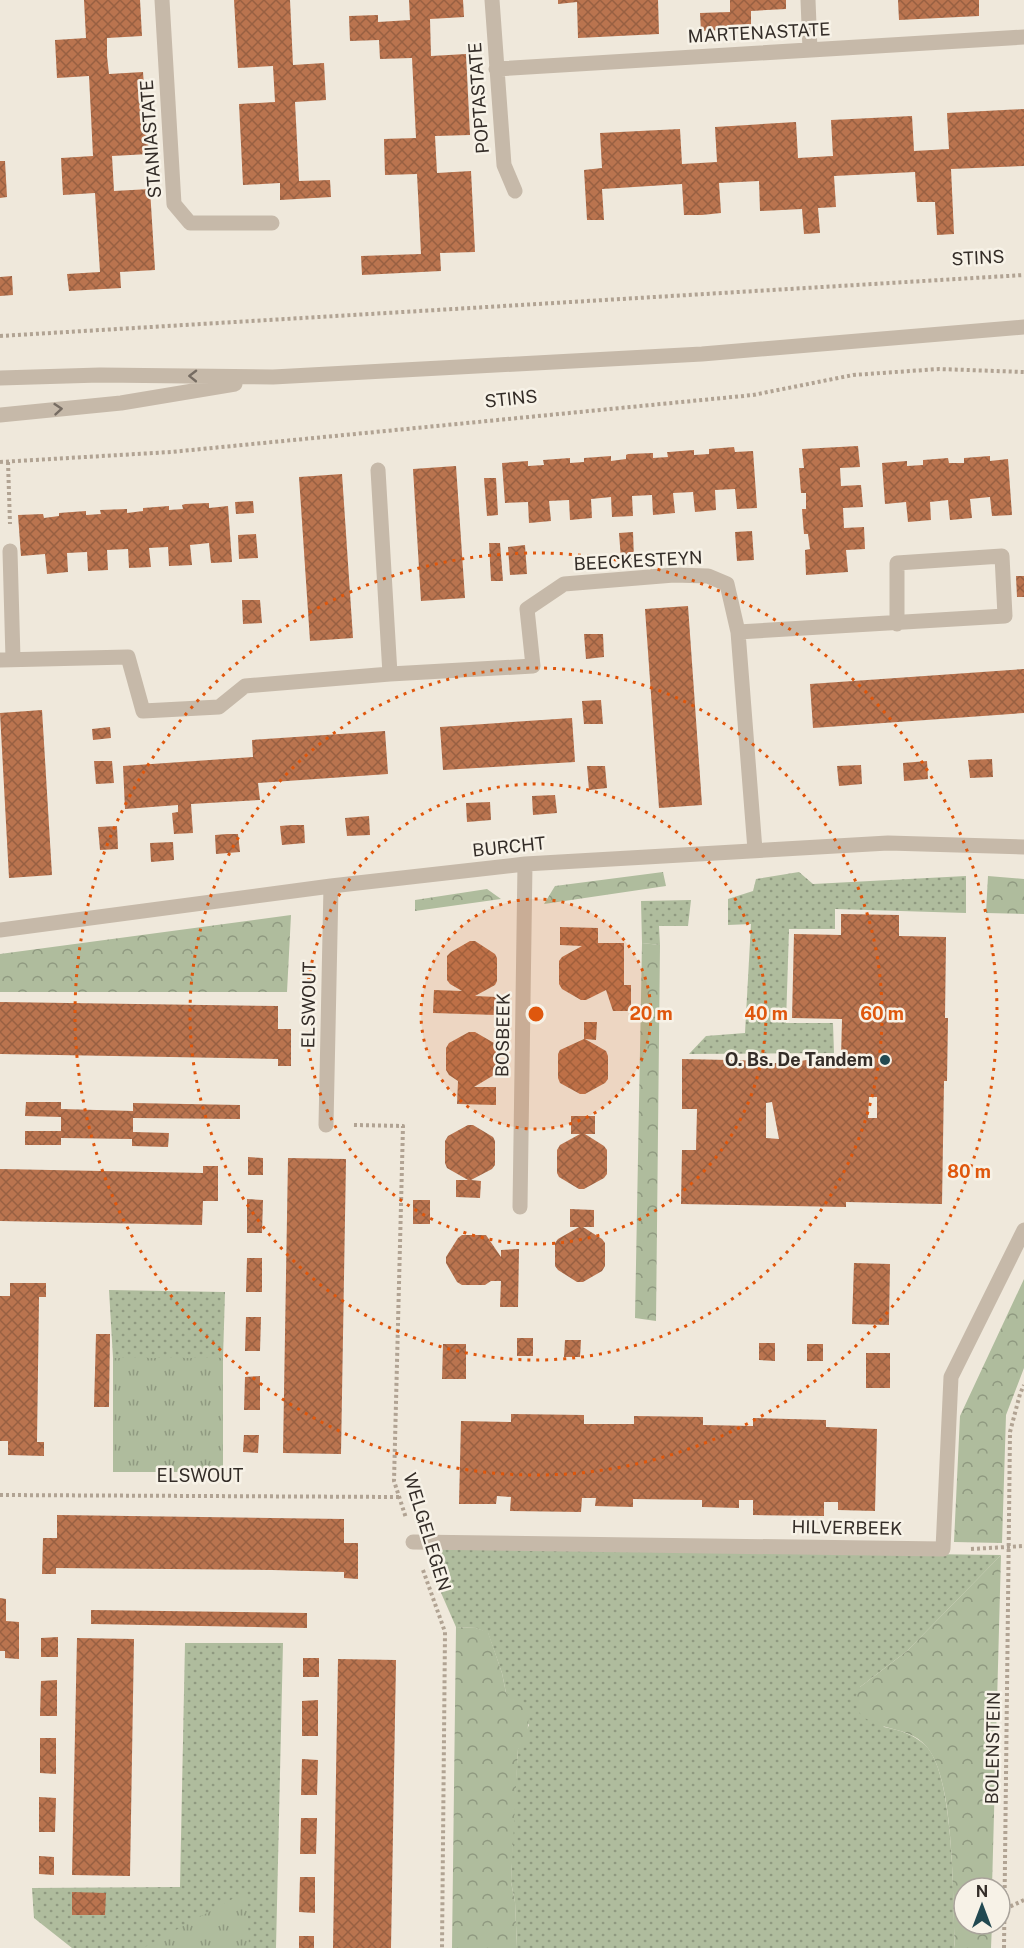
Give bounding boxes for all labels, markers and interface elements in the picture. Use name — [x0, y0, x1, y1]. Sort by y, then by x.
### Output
street label: MARTENASTATE — [687, 18, 831, 47]
street label: POPTASTATE — [464, 42, 493, 154]
street label: STANIASTATE — [136, 79, 165, 199]
street label: STINS — [951, 246, 1005, 269]
one-way arrow — [189, 370, 198, 382]
street label: STINS — [483, 385, 538, 412]
one-way arrow — [54, 403, 63, 416]
street label: BEECKESTEYN — [573, 547, 703, 574]
street label: BURCHT — [471, 832, 547, 861]
street label: ELSWOUT — [297, 961, 320, 1049]
street label: BOSBEEK — [491, 993, 514, 1077]
text: 20 m — [629, 1003, 673, 1024]
text: 40 m — [744, 1003, 788, 1024]
text: 60 m — [860, 1003, 904, 1024]
centre of rings — [526, 1004, 546, 1024]
place label: O. Bs. De Tandem — [725, 1049, 873, 1070]
marker: O. Bs. De Tandem — [878, 1053, 892, 1067]
text: 80 m — [947, 1161, 991, 1182]
street label: ELSWOUT — [157, 1465, 244, 1486]
street label: WELGELEGEN — [400, 1470, 455, 1594]
street label: HILVERBEEK — [791, 1516, 903, 1539]
street label: BOLENSTEIN — [981, 1691, 1004, 1805]
north arrow — [952, 1876, 1012, 1936]
text: N — [976, 1882, 988, 1901]

